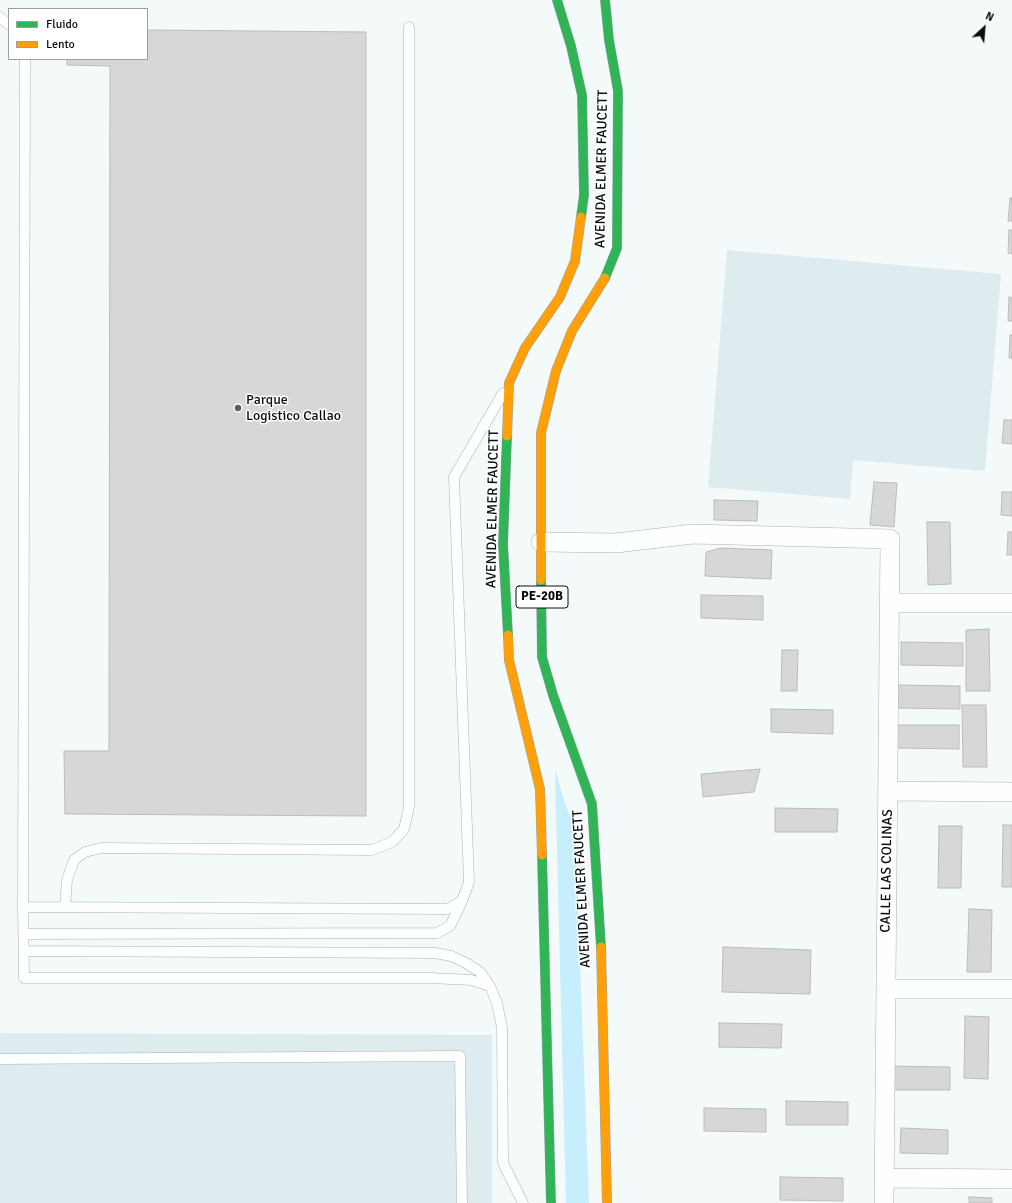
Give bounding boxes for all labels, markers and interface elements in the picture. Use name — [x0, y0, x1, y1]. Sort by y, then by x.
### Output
legend — [8, 8, 148, 60]
north arrow — [964, 8, 1004, 48]
text: N — [983, 9, 996, 24]
text: Fluido — [46, 17, 78, 32]
text: Lento — [46, 37, 75, 52]
street label: AVENIDA ELMER FAUCETT — [592, 90, 612, 248]
place label: Parque Logistico Callao — [246, 392, 341, 424]
marker: Parque Logistico Callao — [233, 403, 243, 413]
street label: AVENIDA ELMER FAUCETT — [483, 430, 503, 588]
road number: PE-20B — [516, 586, 568, 608]
street label: AVENIDA ELMER FAUCETT — [569, 809, 595, 969]
street label: CALLE LAS COLINAS — [878, 809, 896, 933]

